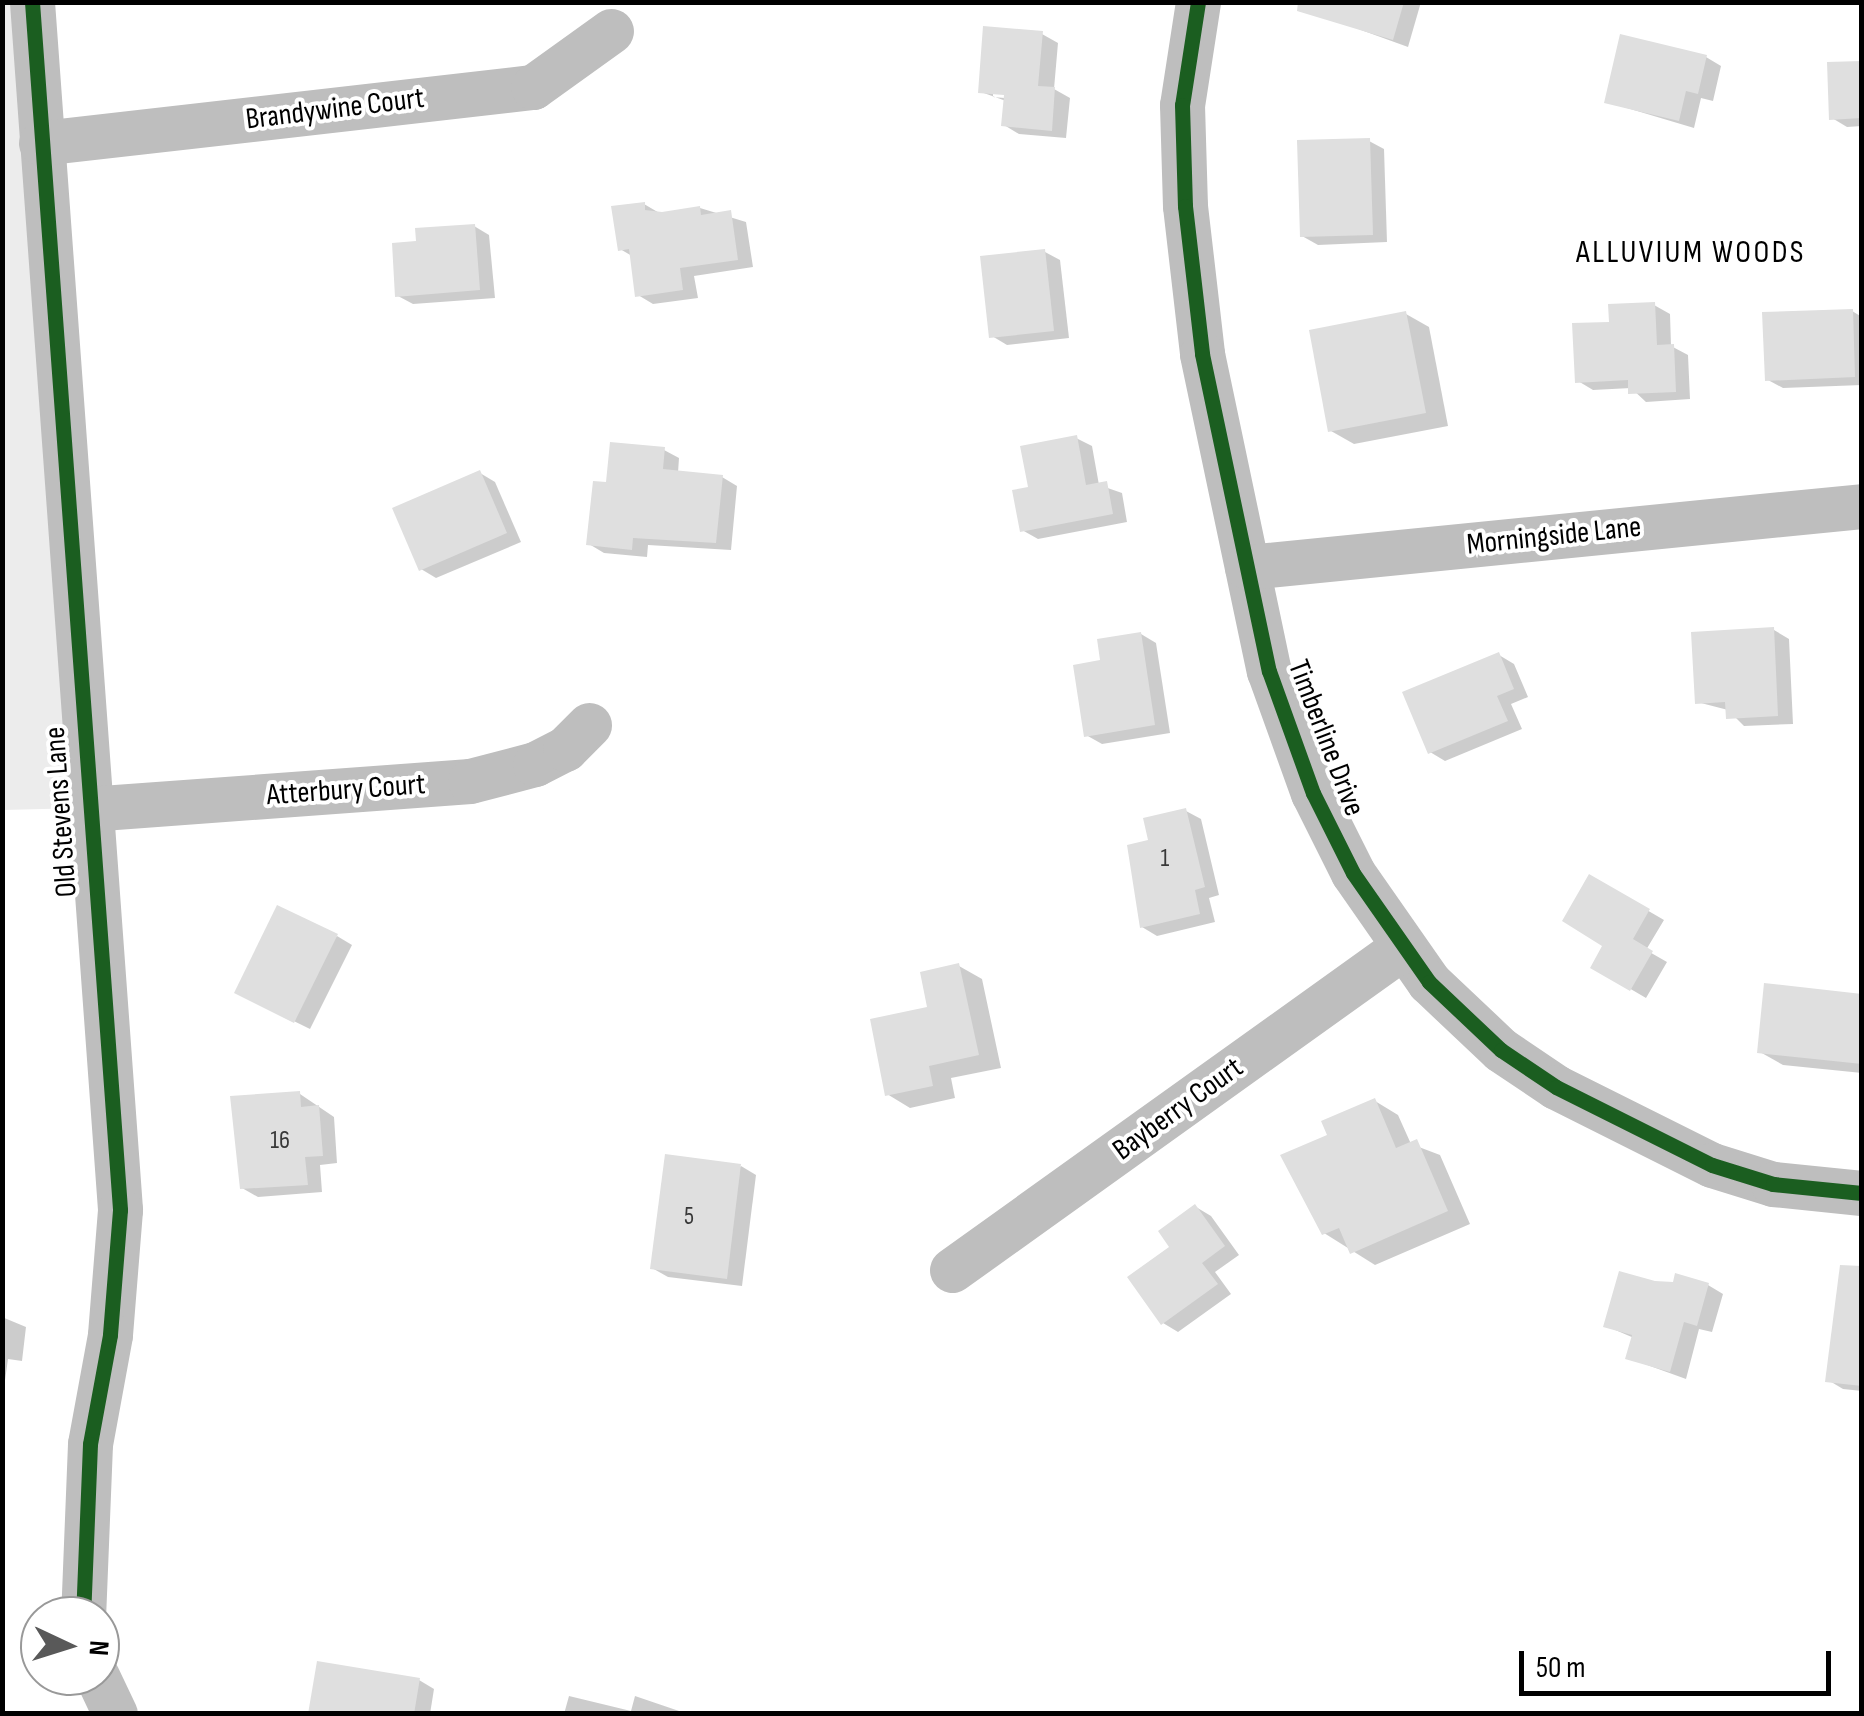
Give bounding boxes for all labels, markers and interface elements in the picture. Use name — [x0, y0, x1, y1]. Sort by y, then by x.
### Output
street label: Brandywine Court — [244, 80, 426, 138]
district label: ALLUVIUM WOODS — [1576, 234, 1806, 272]
street label: Morningside Lane — [1465, 509, 1643, 563]
street label: Timberline Drive — [1280, 655, 1372, 821]
street label: Old Stevens Lane — [37, 726, 85, 898]
street label: Atterbury Court — [265, 766, 427, 814]
house number: 1 — [1161, 844, 1169, 874]
street label: Bayberry Court — [1106, 1050, 1250, 1168]
house number: 16 — [270, 1126, 290, 1156]
house number: 5 — [684, 1202, 694, 1232]
north arrow — [20, 1596, 120, 1696]
scale bar — [1524, 1631, 1836, 1693]
text: N — [81, 1639, 115, 1657]
text: 50 m — [1536, 1650, 1585, 1686]

